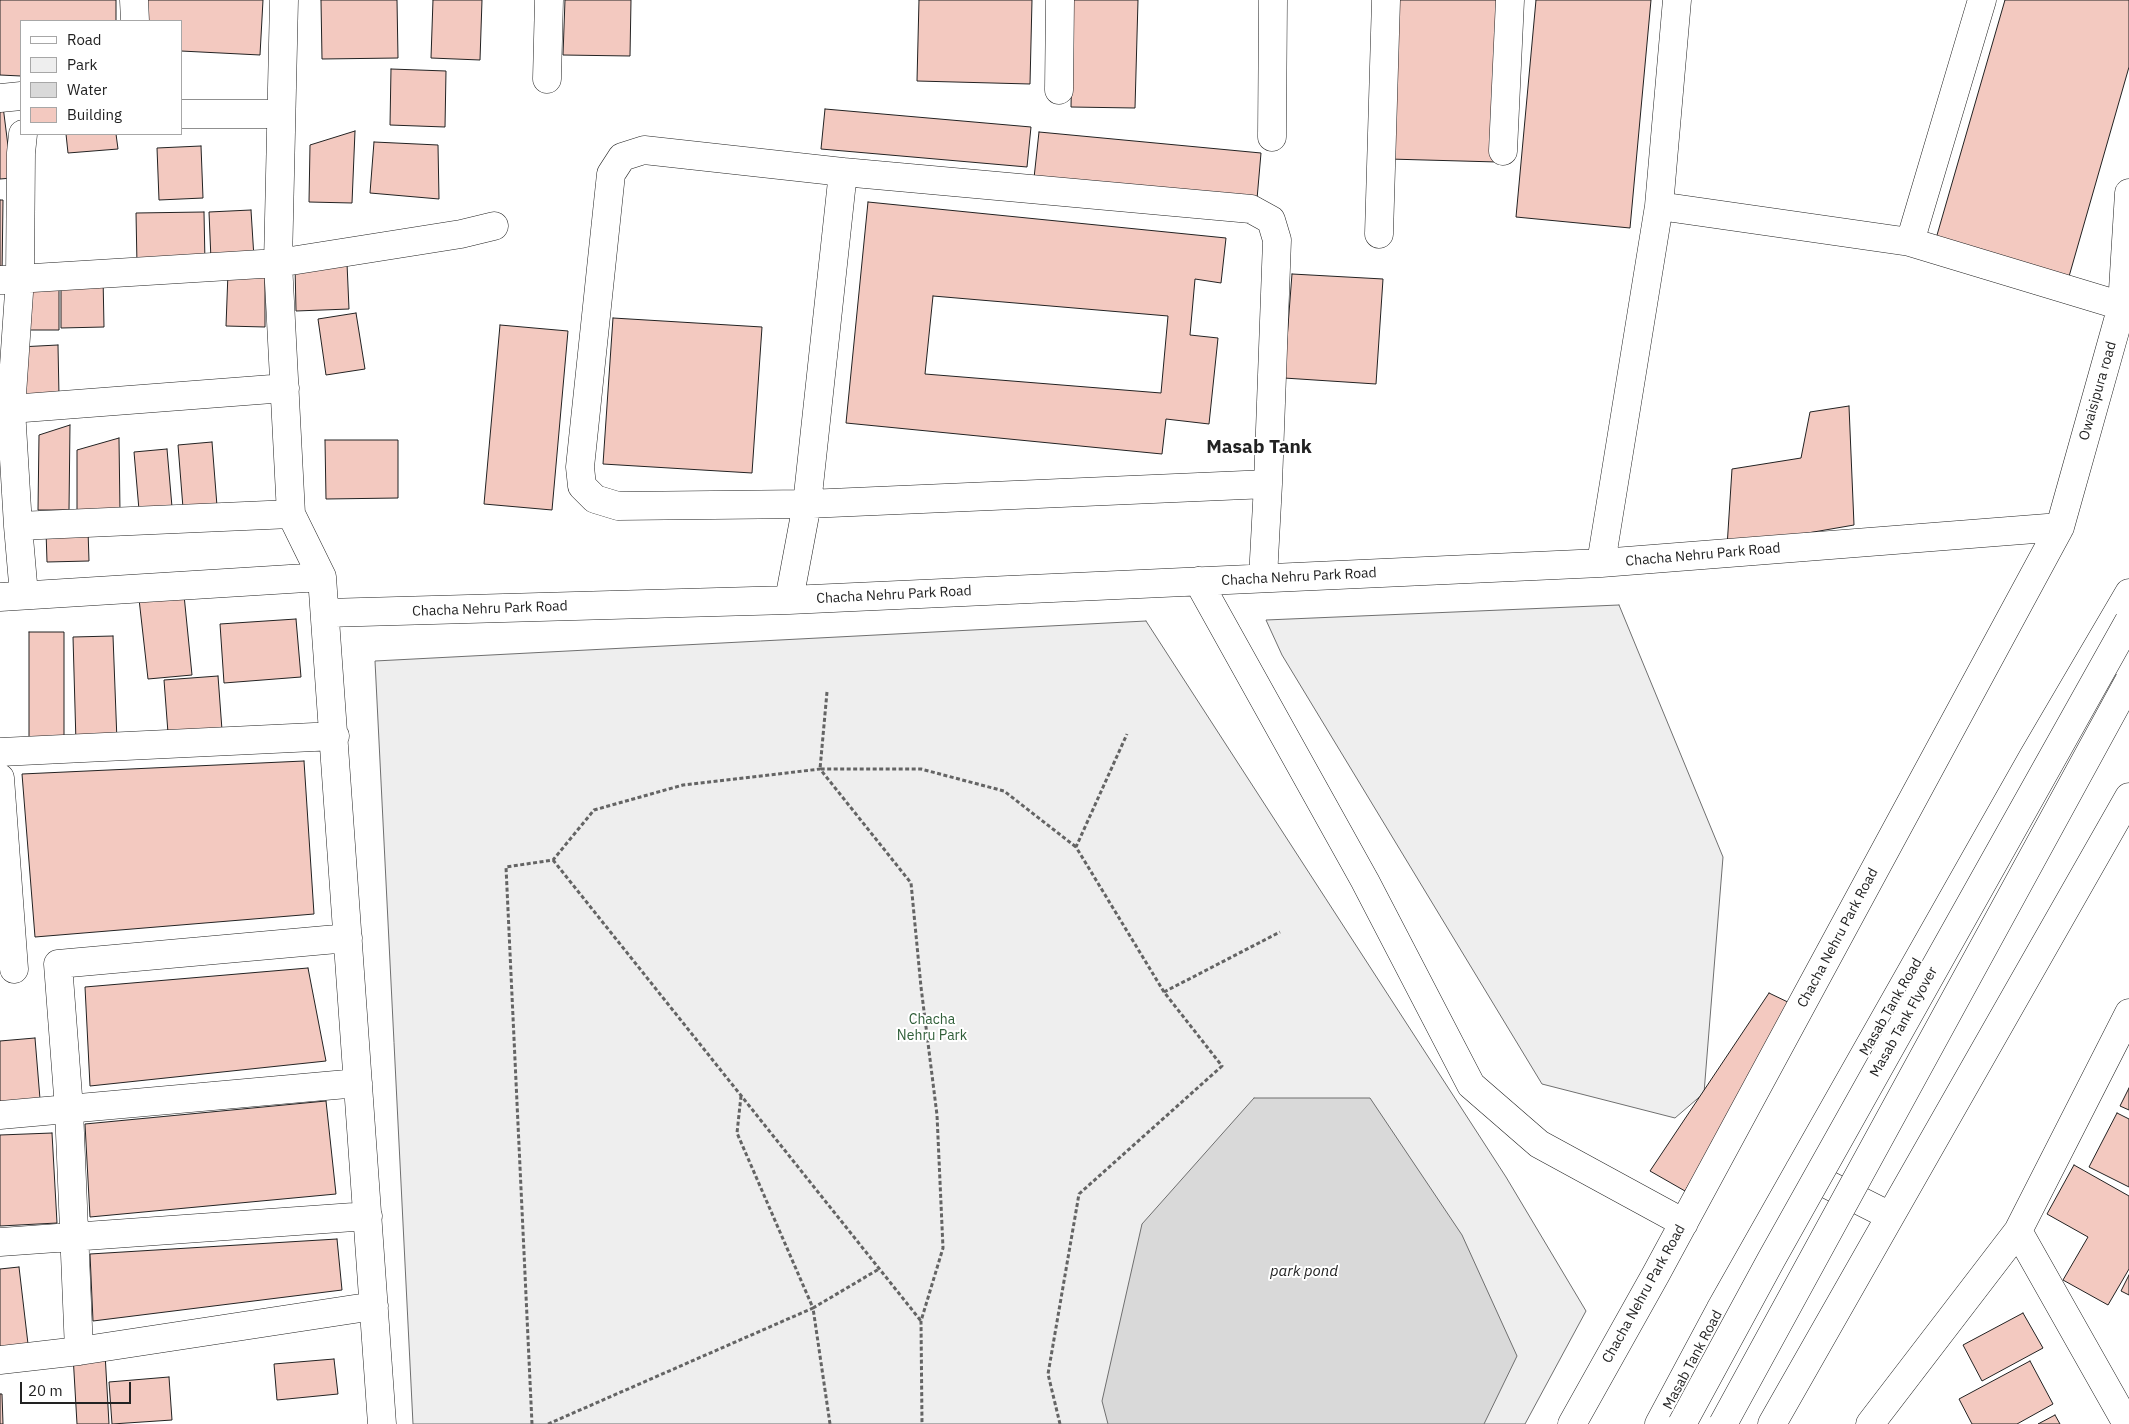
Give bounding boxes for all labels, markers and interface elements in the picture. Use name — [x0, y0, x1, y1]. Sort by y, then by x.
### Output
legend — [20, 20, 182, 135]
text: Road — [67, 30, 102, 49]
text: Park — [67, 55, 97, 74]
text: Water — [67, 80, 107, 99]
text: Building — [67, 105, 122, 124]
street label: Owaisipura road — [2076, 340, 2120, 442]
district label: Masab Tank — [1206, 437, 1312, 459]
street label: Chacha Nehru Park Road — [1625, 540, 1781, 570]
street label: Chacha Nehru Park Road — [1221, 565, 1377, 589]
street label: Chacha Nehru Park Road — [816, 583, 972, 607]
street label: Chacha Nehru Park Road — [412, 598, 568, 620]
street label: Chacha Nehru Park Road — [1794, 865, 1882, 1011]
street label: Masab Tank Road — [1856, 955, 1926, 1059]
street label: Masab Tank Flyover — [1867, 964, 1941, 1080]
park label: Chacha Nehru Park — [897, 1012, 967, 1044]
street label: Chacha Nehru Park Road — [1599, 1222, 1689, 1366]
water label: park pond — [1270, 1263, 1338, 1281]
street label: Masab Tank Road — [1660, 1308, 1726, 1412]
scale bar — [22, 1372, 134, 1404]
text: 20 m — [28, 1381, 63, 1400]

